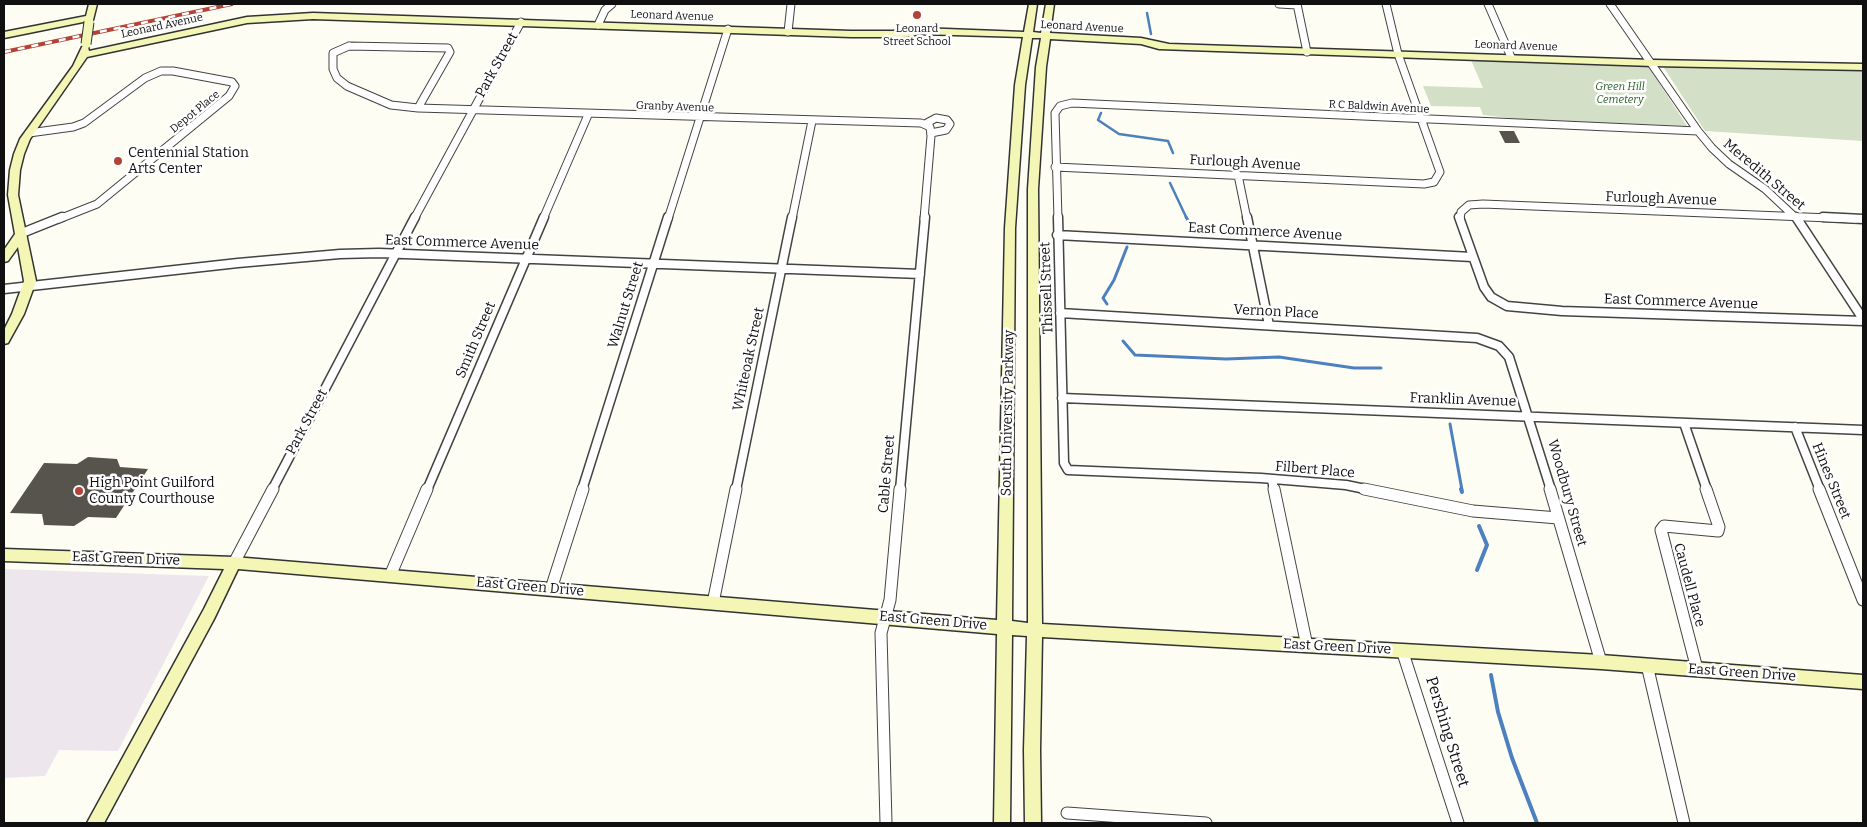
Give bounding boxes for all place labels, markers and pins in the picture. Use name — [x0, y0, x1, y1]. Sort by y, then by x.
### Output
marker: Leonard Street School — [911, 9, 923, 21]
place label: Leonard Street School — [883, 22, 951, 48]
place label: Centennial Station Arts Center — [128, 145, 249, 178]
marker: Centennial Station Arts Center — [112, 155, 124, 167]
place label: High Point Guilford County Courthouse — [89, 475, 215, 508]
marker: High Point Guilford County Courthouse — [73, 485, 85, 497]

